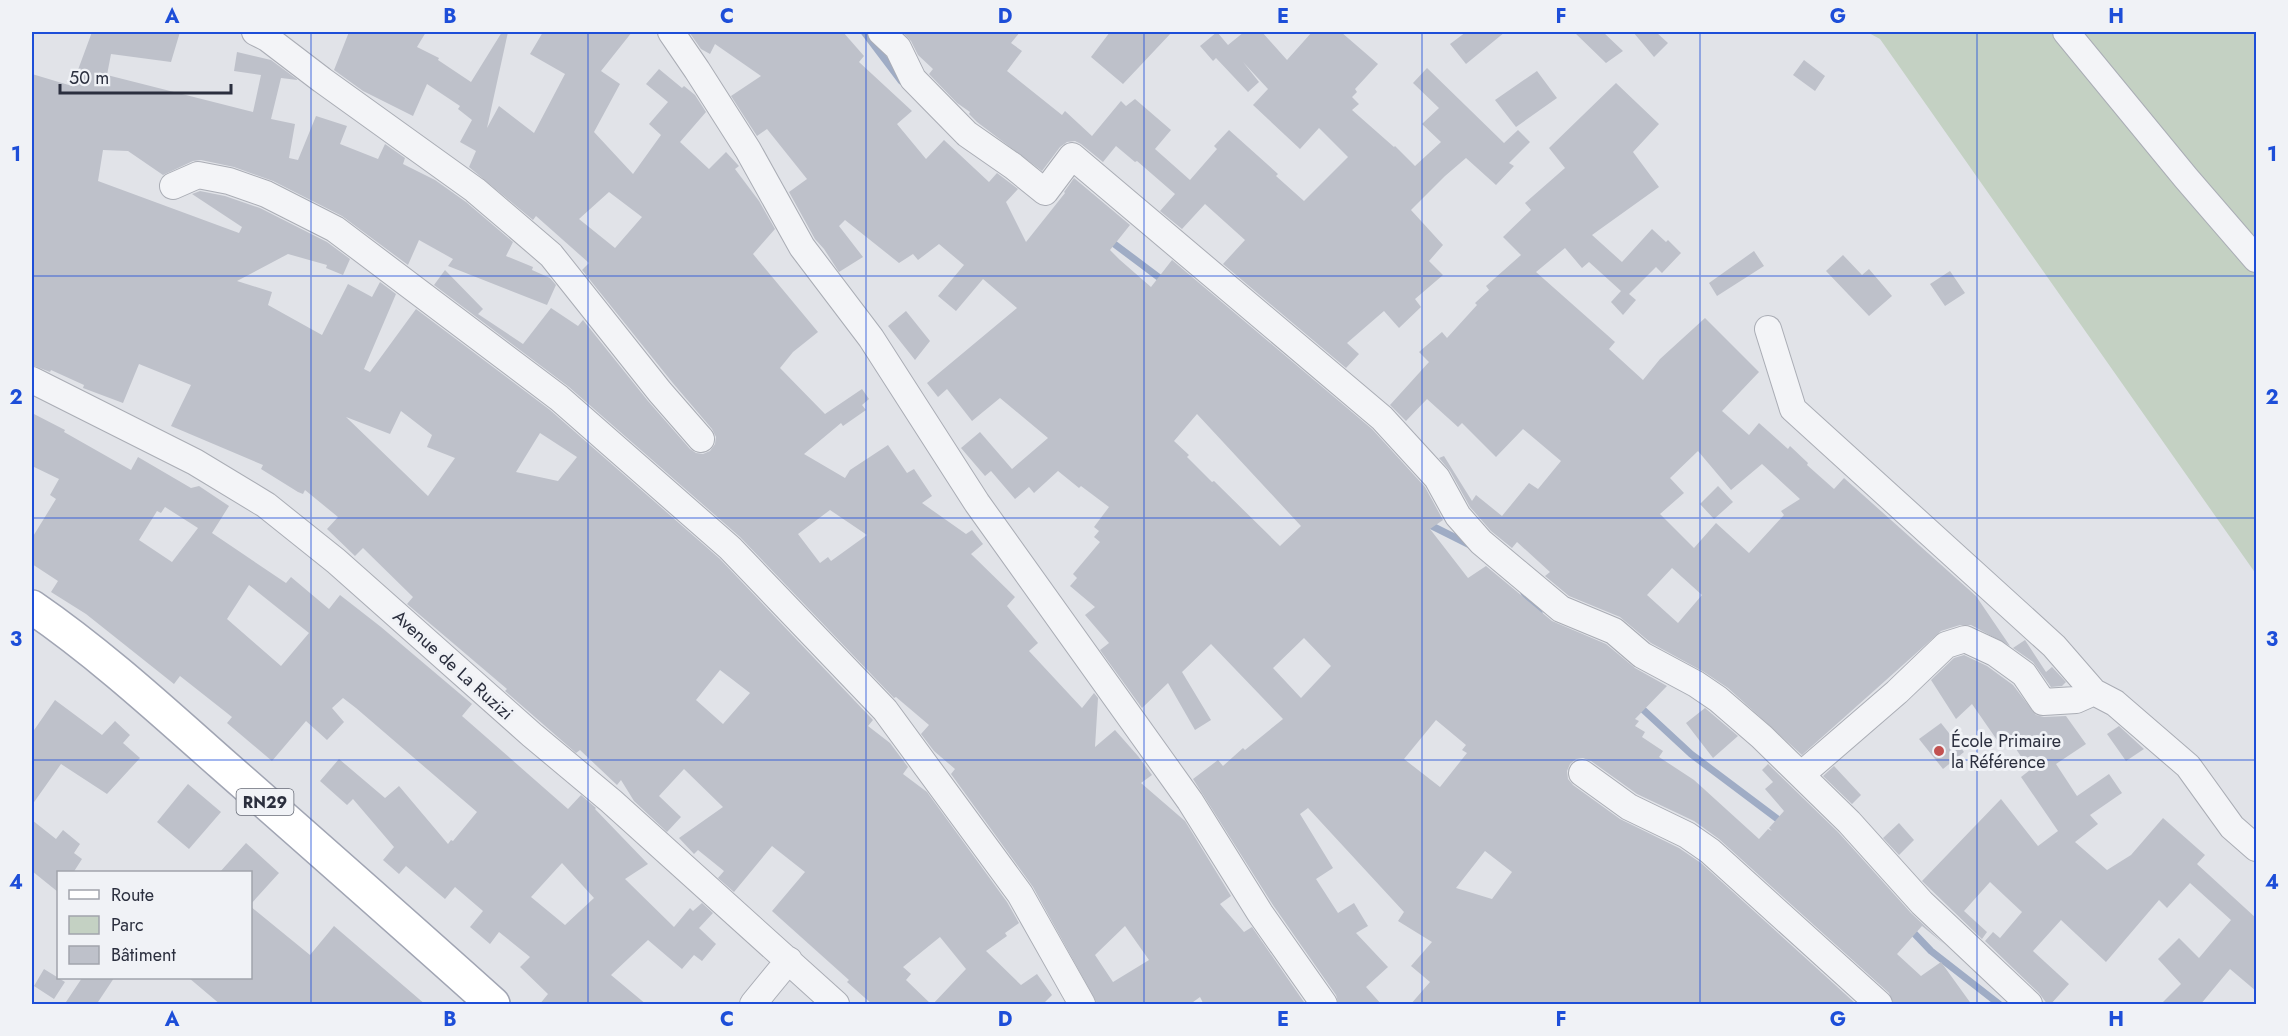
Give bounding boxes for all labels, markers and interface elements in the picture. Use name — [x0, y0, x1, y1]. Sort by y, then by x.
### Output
text: A — [164, 2, 180, 31]
text: B — [443, 2, 457, 31]
text: C — [720, 2, 734, 31]
text: D — [998, 2, 1012, 31]
text: E — [1277, 2, 1289, 31]
text: F — [1555, 2, 1567, 31]
text: G — [1830, 2, 1846, 31]
text: H — [2108, 2, 2124, 31]
scale bar — [60, 57, 231, 95]
text: 50 m — [69, 65, 109, 91]
text: 1 — [11, 140, 21, 169]
text: 1 — [2267, 140, 2277, 169]
text: 2 — [9, 383, 23, 412]
text: 2 — [2265, 383, 2279, 412]
street label: Avenue de La Ruzizi — [387, 604, 519, 726]
text: 3 — [10, 625, 22, 654]
text: 3 — [2266, 625, 2278, 654]
place label: École Primaire la Référence — [1951, 728, 2061, 775]
marker: École Primaire la Référence — [1932, 744, 1946, 758]
road number: RN29 — [236, 789, 294, 815]
text: 4 — [9, 868, 23, 897]
text: 4 — [2265, 868, 2279, 897]
legend — [57, 871, 252, 979]
text: Route — [111, 882, 154, 908]
text: Parc — [111, 912, 144, 938]
text: Bâtiment — [111, 942, 177, 968]
text: A — [164, 1005, 180, 1034]
text: B — [443, 1005, 457, 1034]
text: C — [720, 1005, 734, 1034]
text: D — [998, 1005, 1012, 1034]
text: E — [1277, 1005, 1289, 1034]
text: F — [1555, 1005, 1567, 1034]
text: G — [1830, 1005, 1846, 1034]
text: H — [2108, 1005, 2124, 1034]

